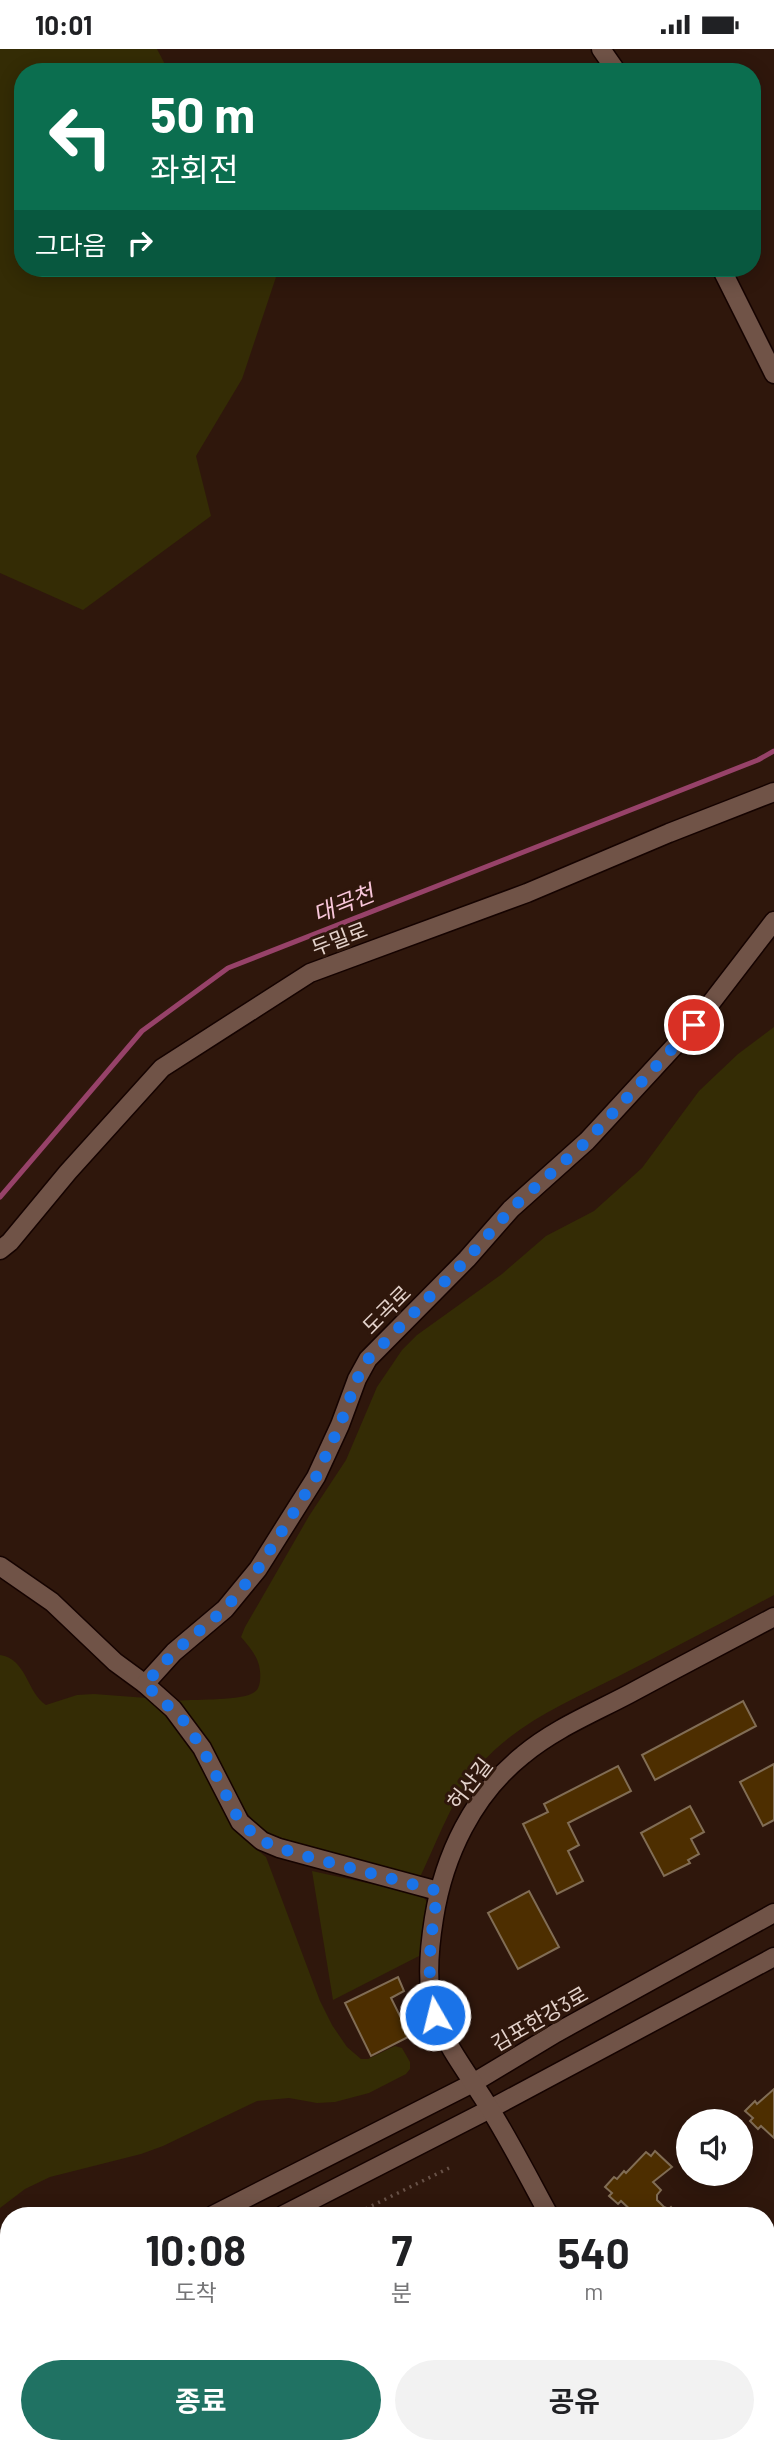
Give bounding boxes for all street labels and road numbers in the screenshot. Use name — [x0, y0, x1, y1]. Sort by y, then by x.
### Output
street label: 두밀로 — [307, 916, 371, 960]
street label: 도곡로 — [357, 1280, 415, 1338]
street label: 허산길 — [441, 1752, 497, 1814]
street label: 김포한강3로 — [486, 1980, 592, 2056]

